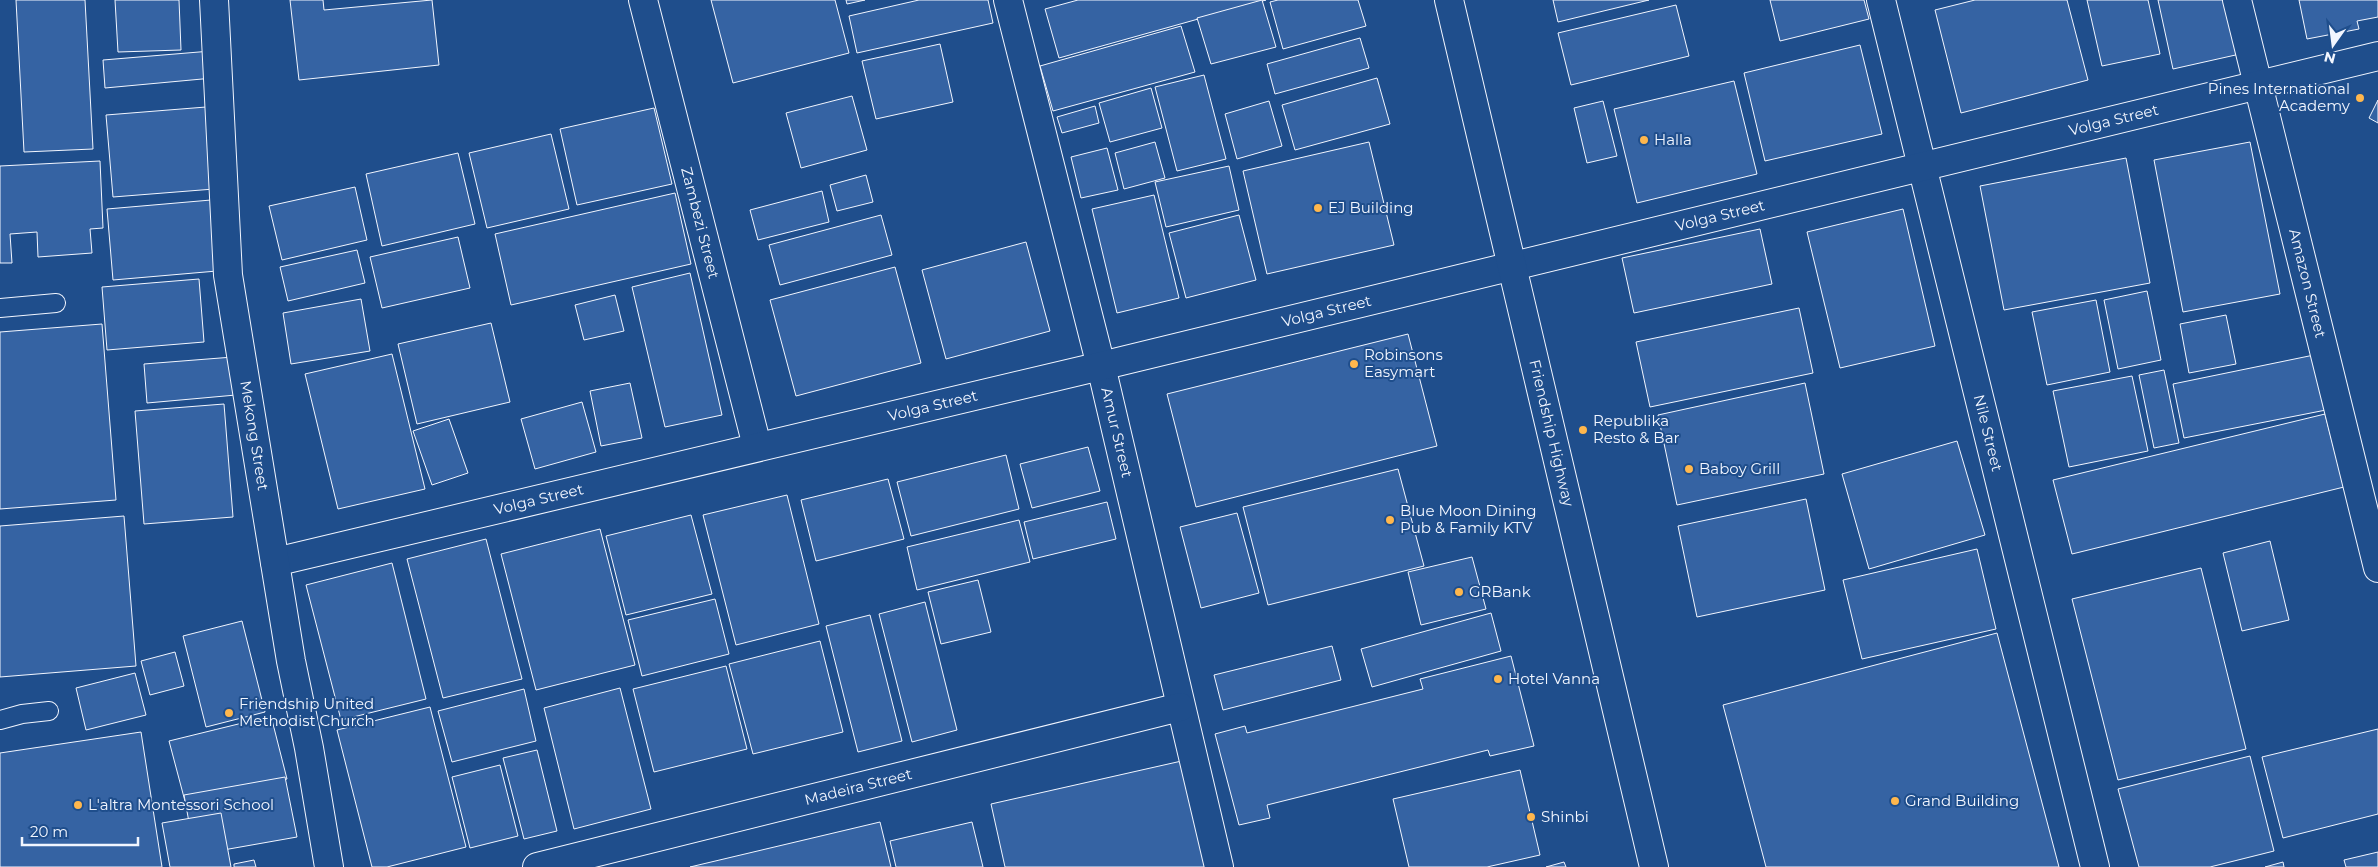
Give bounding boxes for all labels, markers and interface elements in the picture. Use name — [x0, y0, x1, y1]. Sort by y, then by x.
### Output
north arrow — [2308, 20, 2358, 70]
text: N — [2322, 48, 2338, 68]
place label: Pines International Academy — [2208, 79, 2351, 115]
marker: Pines International Academy — [2354, 92, 2366, 104]
street label: Volga Street — [2067, 100, 2160, 140]
place label: Halla — [1654, 130, 1692, 149]
marker: Halla — [1638, 134, 1650, 146]
street label: Zambezi Street — [677, 165, 724, 281]
street label: Volga Street — [1673, 195, 1767, 235]
place label: EJ Building — [1328, 198, 1414, 217]
marker: EJ Building — [1312, 202, 1324, 214]
street label: Amazon Street — [2285, 227, 2331, 340]
street label: Volga Street — [1280, 291, 1373, 331]
place label: Robinsons Easymart — [1364, 345, 1443, 381]
marker: Robinsons Easymart — [1348, 358, 1360, 370]
street label: Friendship Highway — [1525, 358, 1579, 509]
street label: Mekong Street — [236, 379, 273, 492]
street label: Amur Street — [1097, 385, 1137, 479]
street label: Volga Street — [886, 386, 979, 425]
street label: Nile Street — [1970, 392, 2007, 473]
place label: Republika Resto & Bar — [1593, 411, 1680, 447]
marker: Republika Resto & Bar — [1577, 424, 1589, 436]
place label: Baboy Grill — [1699, 459, 1780, 478]
marker: Baboy Grill — [1683, 463, 1695, 475]
street label: Volga Street — [492, 479, 585, 519]
place label: Blue Moon Dining Pub & Family KTV — [1400, 501, 1537, 537]
marker: Blue Moon Dining Pub & Family KTV — [1384, 514, 1396, 526]
place label: GRBank — [1469, 582, 1531, 601]
marker: GRBank — [1453, 586, 1465, 598]
place label: Hotel Vanna — [1508, 669, 1600, 688]
marker: Hotel Vanna — [1492, 673, 1504, 685]
place label: Friendship United Methodist Church — [239, 694, 375, 730]
marker: Friendship United Methodist Church — [223, 707, 235, 719]
street label: Madeira Street — [802, 764, 914, 809]
place label: Grand Building — [1905, 791, 2019, 810]
place label: L'altra Montessori School — [88, 795, 274, 814]
marker: Grand Building — [1889, 795, 1901, 807]
marker: L'altra Montessori School — [72, 799, 84, 811]
place label: Shinbi — [1541, 807, 1589, 826]
marker: Shinbi — [1525, 811, 1537, 823]
scale bar — [22, 814, 139, 846]
text: 20 m — [30, 822, 68, 841]

